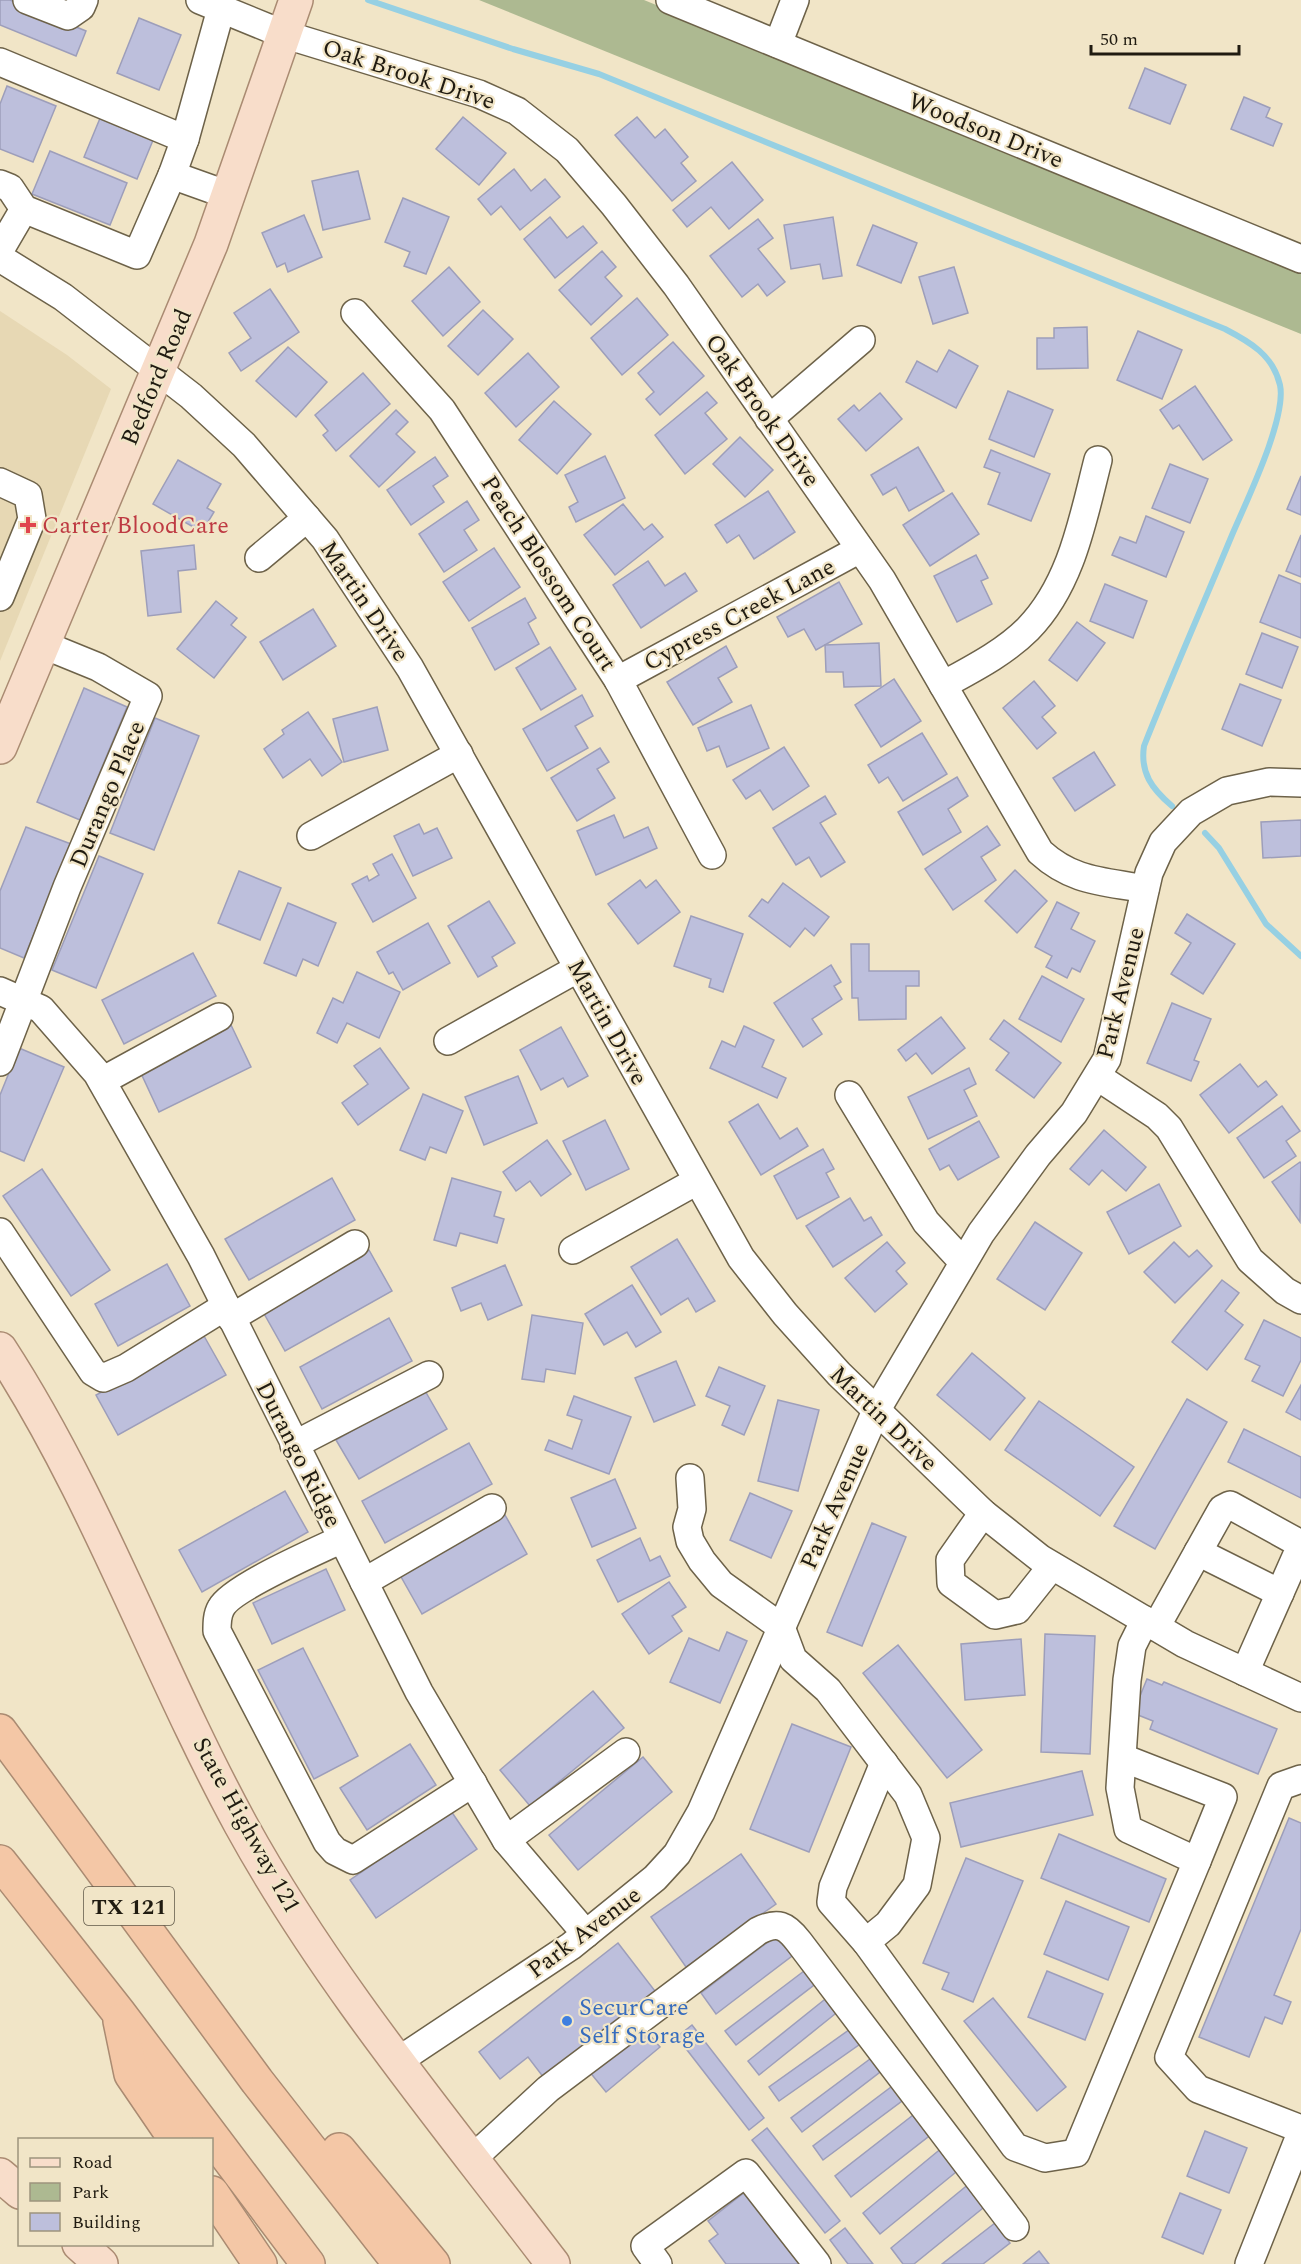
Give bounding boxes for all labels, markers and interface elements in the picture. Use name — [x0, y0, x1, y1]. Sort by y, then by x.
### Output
scale bar — [1091, 18, 1240, 56]
text: 50 m — [1100, 26, 1138, 53]
street label: Oak Brook Drive — [318, 30, 500, 120]
street label: Woodson Drive — [903, 83, 1069, 178]
street label: Bedford Road — [112, 303, 202, 451]
street label: Oak Brook Drive — [696, 327, 829, 495]
street label: Peach Blossom Court — [471, 468, 625, 679]
place label: Carter BloodCare — [42, 508, 229, 544]
marker: Carter BloodCare — [19, 516, 37, 534]
street label: Martin Drive — [310, 534, 418, 669]
street label: Cypress Creek Lane — [637, 549, 842, 681]
street label: Durango Place — [61, 715, 155, 873]
street label: Park Avenue — [1087, 924, 1155, 1063]
street label: Martin Drive — [558, 953, 657, 1092]
street label: Martin Drive — [821, 1357, 946, 1480]
street label: Durango Ridge — [246, 1375, 351, 1534]
street label: Park Avenue — [791, 1438, 879, 1575]
street label: State Highway 121 — [183, 1731, 309, 1920]
street label: Park Avenue — [520, 1878, 649, 1988]
road number: TX 121 — [84, 1887, 174, 1925]
place label: SecurCare Self Storage — [579, 1990, 705, 2054]
marker: SecurCare Self Storage — [560, 2014, 574, 2028]
legend — [18, 2138, 213, 2246]
text: Road — [72, 2149, 113, 2176]
text: Park — [72, 2179, 109, 2206]
text: Building — [72, 2209, 141, 2236]

